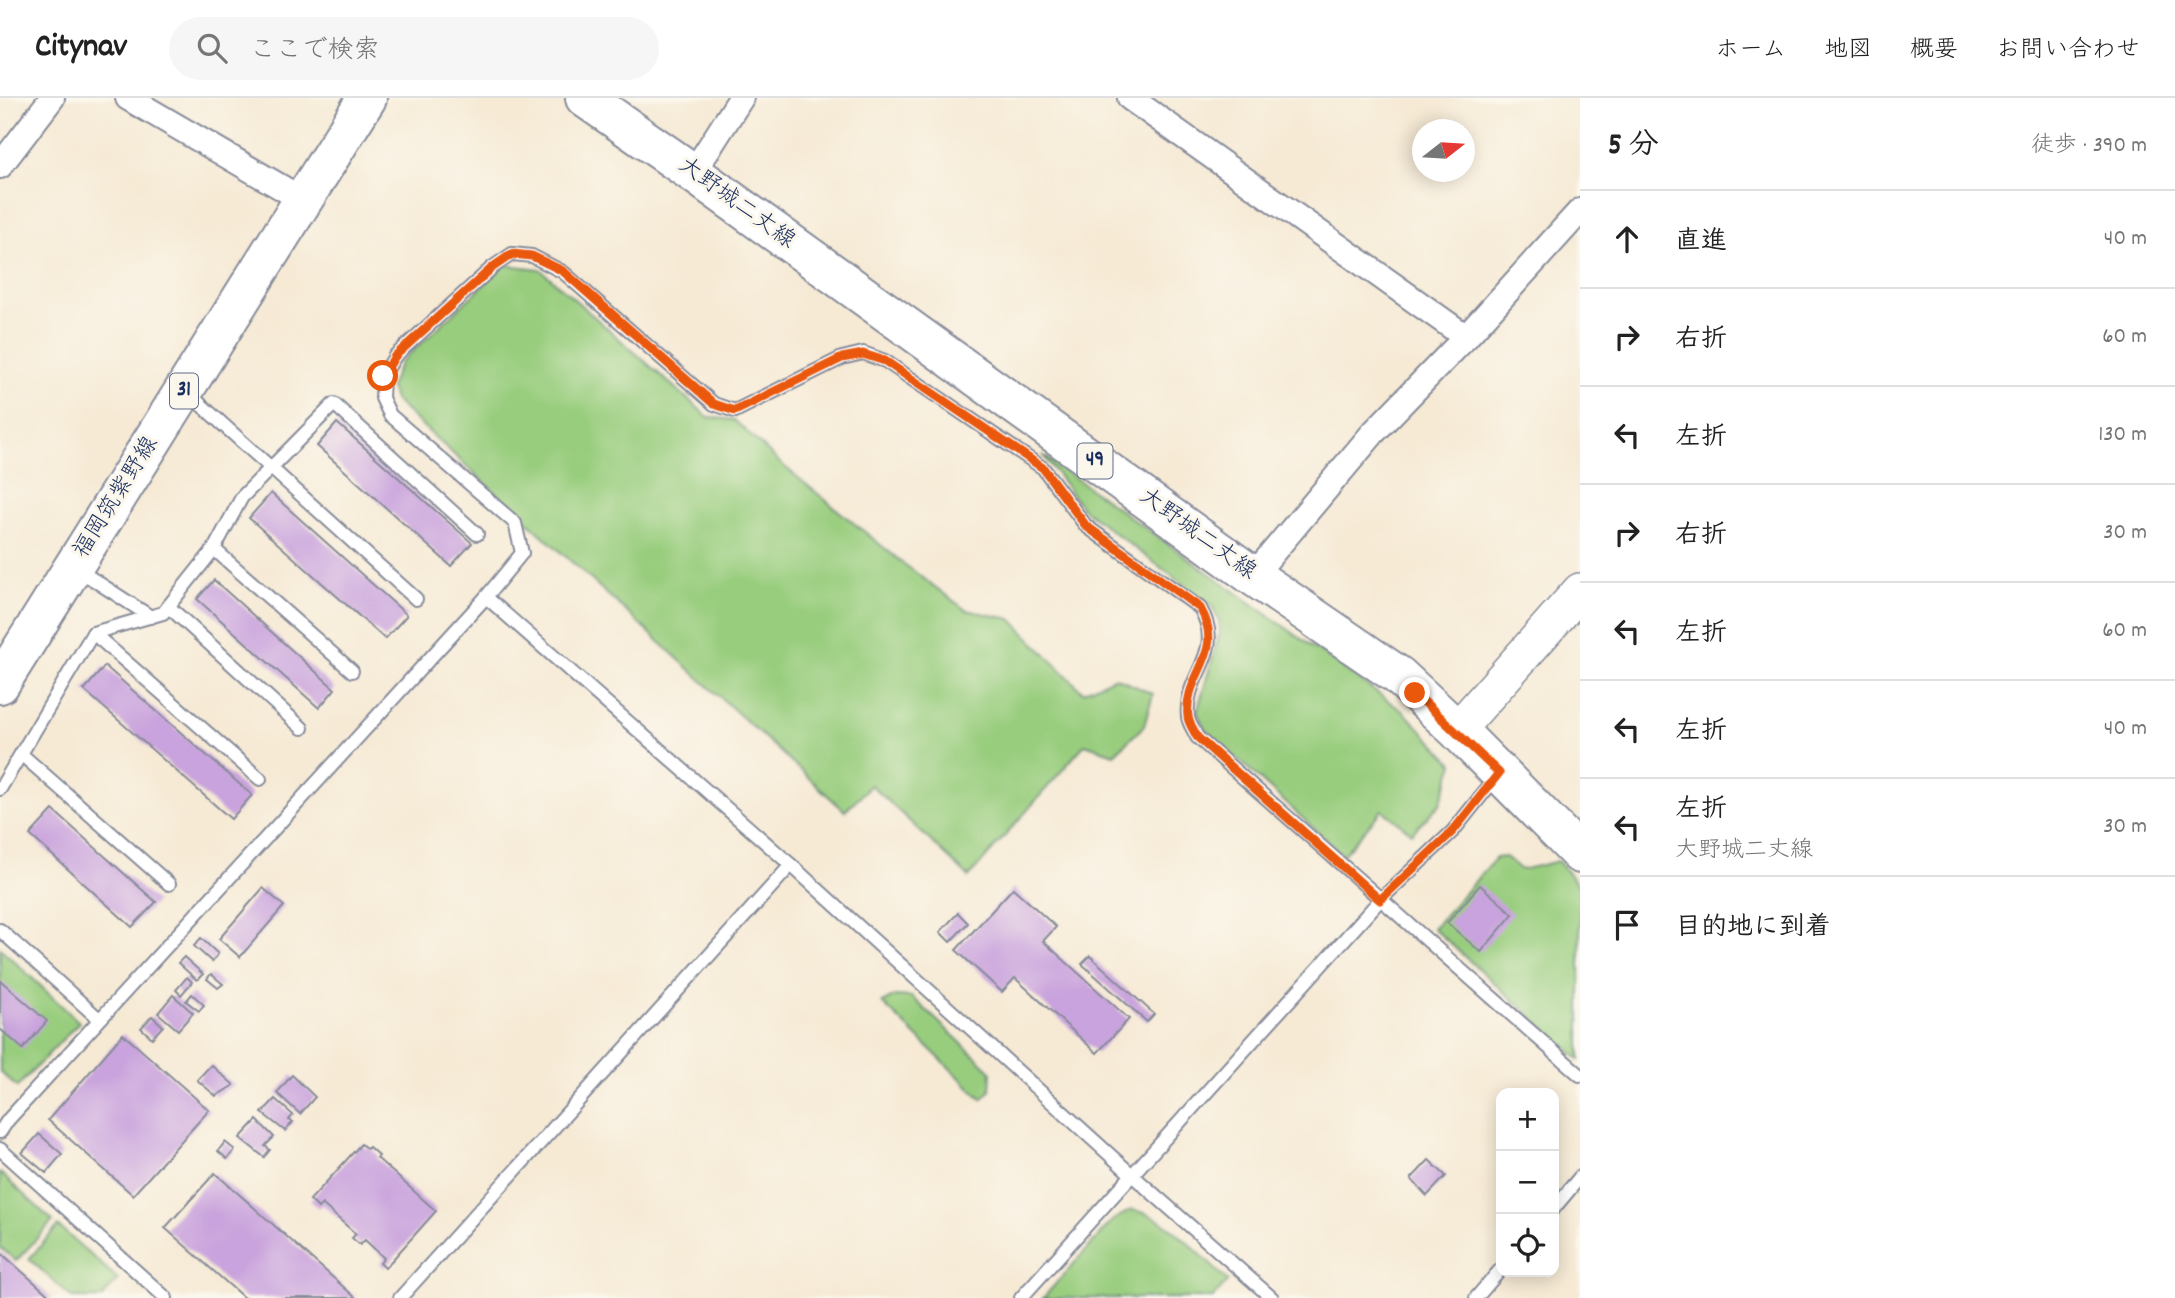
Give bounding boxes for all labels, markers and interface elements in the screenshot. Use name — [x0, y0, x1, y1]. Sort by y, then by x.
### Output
search box — [169, 17, 659, 80]
text: Citynav — [35, 25, 127, 72]
icon: search — [193, 29, 231, 67]
text: ここで検索 — [249, 33, 379, 70]
text: ホーム — [1715, 34, 1786, 68]
text: 地図 — [1824, 34, 1872, 68]
text: 概要 — [1910, 34, 1958, 68]
text: お問い合わせ — [1996, 34, 2140, 68]
north arrow — [1412, 119, 1475, 182]
text: 5 分 — [1608, 126, 1659, 169]
text: 徒歩 · 390 m — [2031, 130, 2147, 163]
street label: 大野城二丈線 — [670, 150, 802, 258]
icon: ahead — [1608, 220, 1646, 258]
text: 40 m — [2104, 223, 2147, 256]
text: 直進 — [1675, 224, 1727, 261]
icon: right — [1608, 318, 1646, 356]
text: 60 m — [2102, 321, 2147, 354]
text: 右折 — [1675, 322, 1727, 359]
route start — [367, 360, 398, 391]
road number: 31 — [170, 374, 198, 408]
icon: left — [1608, 416, 1646, 454]
text: 130 m — [2098, 419, 2147, 452]
text: 左折 — [1675, 420, 1727, 457]
street label: 福岡筑紫野線 — [66, 431, 168, 565]
road number: 49 — [1078, 444, 1112, 478]
street label: 大野城二丈線 — [1131, 481, 1263, 589]
icon: right — [1608, 514, 1646, 552]
text: 30 m — [2103, 517, 2147, 550]
text: 右折 — [1675, 518, 1727, 555]
icon: left — [1608, 612, 1646, 650]
text: 60 m — [2102, 615, 2147, 648]
text: 左折 — [1675, 616, 1727, 653]
route end — [1399, 677, 1430, 708]
icon: left — [1608, 710, 1646, 748]
text: 40 m — [2104, 713, 2147, 746]
text: 左折 — [1675, 714, 1727, 751]
text: 左折 — [1675, 792, 1727, 829]
icon: left — [1608, 808, 1646, 846]
text: 30 m — [2103, 811, 2147, 844]
text: 大野城二丈線 — [1675, 835, 1813, 868]
icon: arrive — [1608, 906, 1646, 944]
text: 目的地に到着 — [1675, 910, 1831, 947]
map controls — [1496, 1088, 1559, 1277]
button: + — [1496, 1088, 1559, 1151]
button: − — [1496, 1151, 1559, 1214]
button: locate — [1496, 1214, 1559, 1277]

